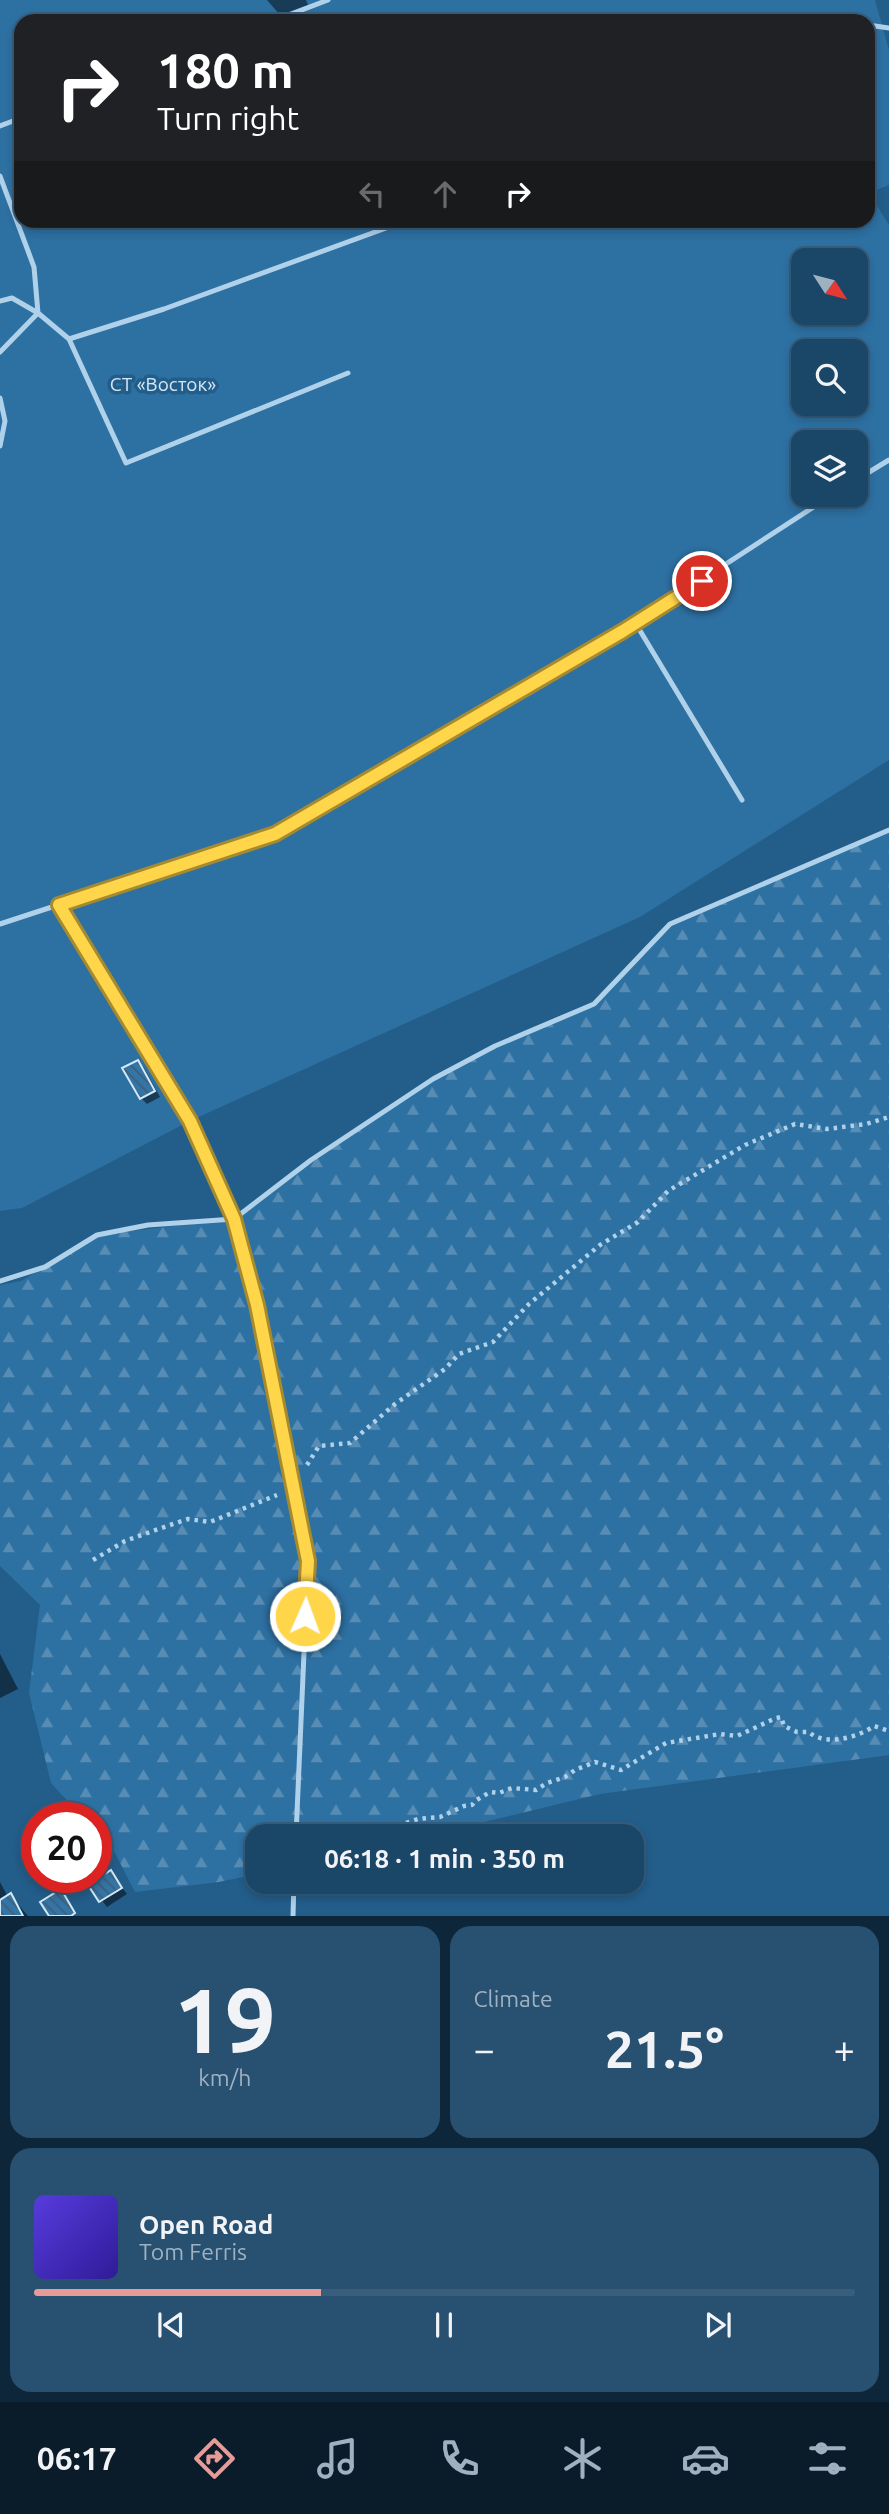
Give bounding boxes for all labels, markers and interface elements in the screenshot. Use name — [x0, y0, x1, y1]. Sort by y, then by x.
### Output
icon: right — [42, 42, 133, 133]
text: 180 m — [157, 42, 294, 97]
text: Turn right — [157, 100, 299, 136]
icon: left — [353, 175, 391, 213]
icon: ahead — [426, 175, 464, 213]
icon: right — [499, 175, 537, 213]
north arrow — [791, 248, 868, 326]
map controls — [791, 248, 868, 507]
button: search — [791, 339, 868, 416]
park label: СТ «Восток» — [110, 373, 216, 395]
button: layers — [791, 430, 868, 507]
pin — [672, 551, 732, 611]
icon: arrive — [683, 562, 721, 600]
position arrow — [268, 1579, 342, 1653]
speed limit sign: 20 — [21, 1802, 112, 1893]
text: 06:18 · 1 min · 350 m — [324, 1844, 565, 1873]
text: 19 — [173, 1968, 276, 2070]
text: Climate — [474, 1986, 553, 2011]
text: 21.5° — [605, 2020, 724, 2078]
text: − — [474, 2028, 495, 2070]
text: + — [834, 2028, 855, 2070]
text: km/h — [198, 2065, 251, 2090]
text: Open Road — [139, 2210, 273, 2239]
text: Tom Ferris — [139, 2239, 247, 2264]
icon: previous — [152, 2306, 190, 2344]
icon: pause — [425, 2306, 463, 2344]
icon: next — [699, 2306, 737, 2344]
icon: directions — [190, 2434, 239, 2483]
icon: music — [313, 2434, 362, 2483]
icon: phone — [435, 2434, 484, 2483]
icon: climate — [558, 2434, 607, 2483]
icon: car — [681, 2434, 730, 2483]
icon: filters — [803, 2434, 852, 2483]
text: 06:17 — [37, 2440, 117, 2476]

